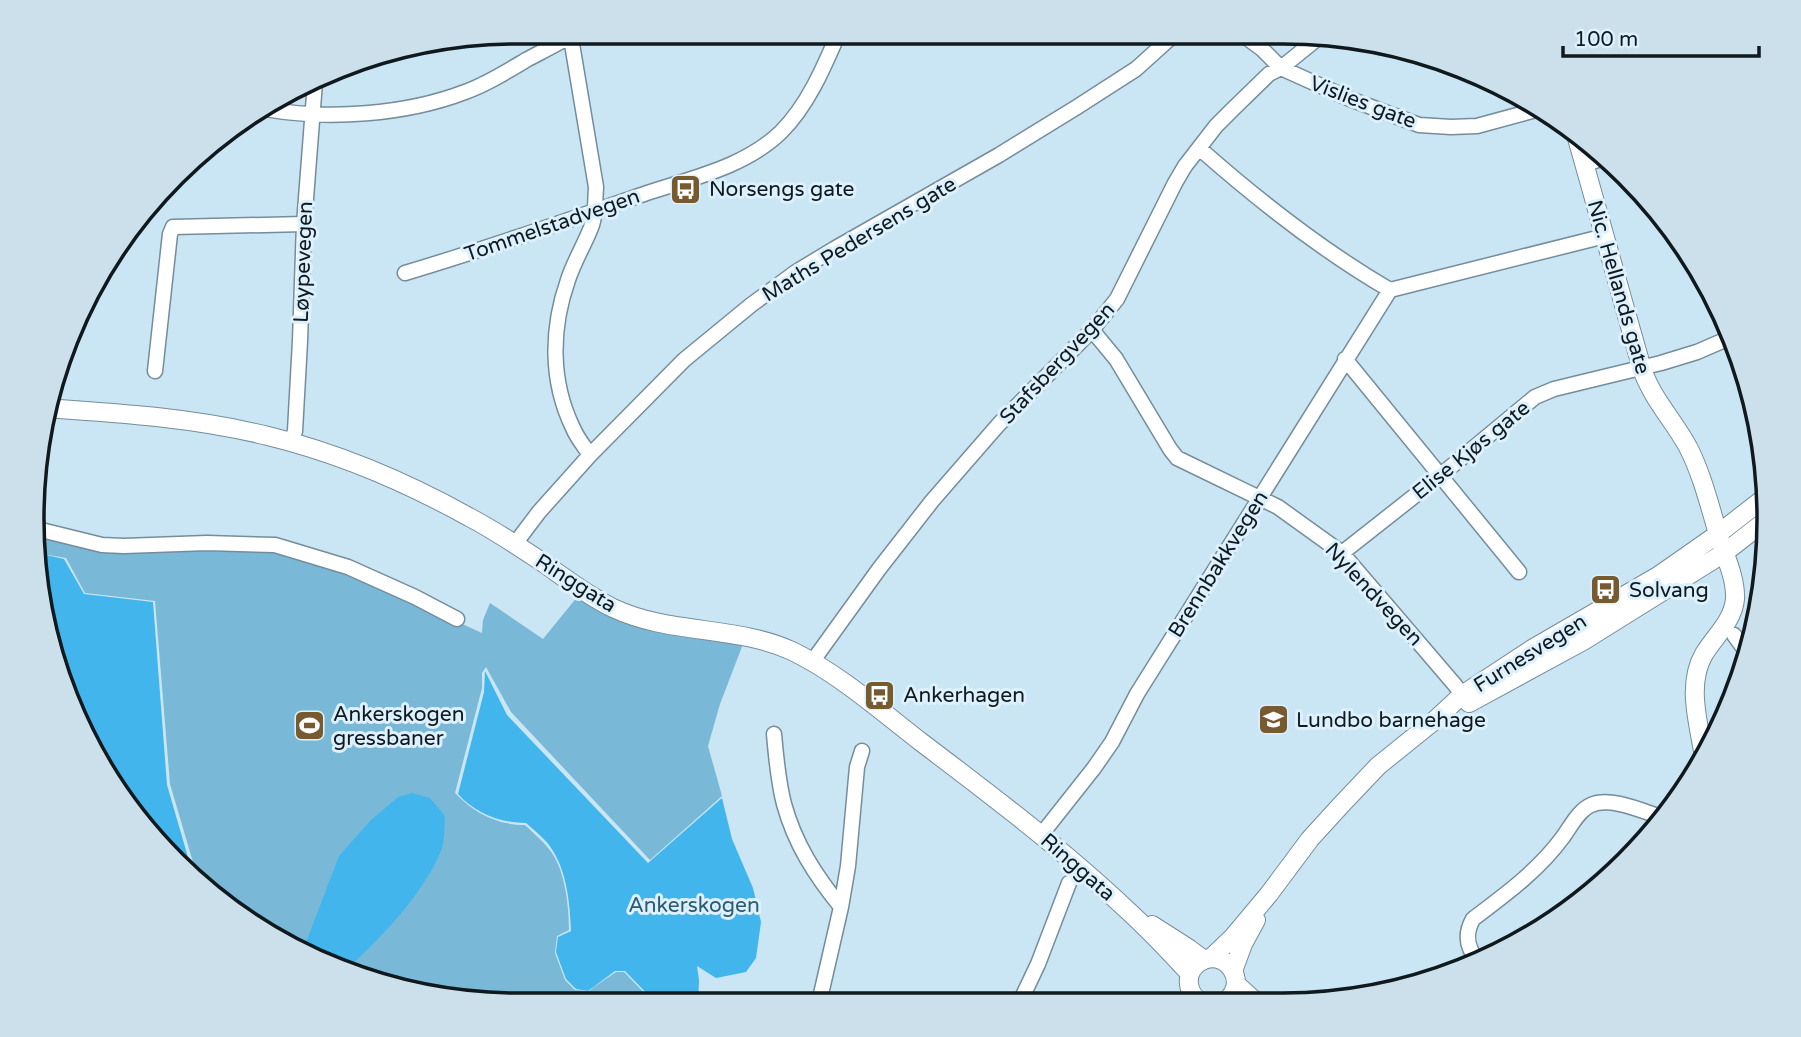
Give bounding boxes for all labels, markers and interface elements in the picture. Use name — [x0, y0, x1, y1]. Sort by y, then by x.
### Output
scale bar — [1563, 14, 1759, 58]
text: 100 m — [1574, 27, 1638, 52]
street label: Vislies gate — [1306, 71, 1420, 134]
bus stop icon: Norsengs gate — [669, 172, 703, 206]
street label: Maths Pedersens gate — [758, 172, 961, 307]
place label: Norsengs gate — [709, 177, 855, 202]
street label: Tommelstadvegen — [461, 184, 643, 267]
street label: Nic. Hellands gate — [1582, 197, 1655, 377]
street label: Løypevegen — [289, 201, 318, 323]
street label: Stafsbergvegen — [995, 297, 1120, 429]
street label: Elise Kjøs gate — [1408, 395, 1535, 505]
street label: Brennbakkvegen — [1163, 486, 1274, 642]
street label: Nylendvegen — [1320, 538, 1428, 651]
street label: Ringgata — [531, 549, 621, 618]
bus stop icon: Solvang — [1589, 573, 1623, 607]
place label: Solvang — [1629, 578, 1709, 603]
street label: Furnesvegen — [1469, 609, 1591, 698]
bus stop icon: Ankerhagen — [863, 678, 897, 712]
place label: Ankerhagen — [903, 683, 1025, 708]
place label: Ankerskogen gressbaner — [333, 702, 465, 751]
school or university icon: Lundbo barnehage — [1256, 703, 1290, 737]
place label: Lundbo barnehage — [1296, 708, 1486, 733]
sports icon: Ankerskogen gressbaner — [293, 709, 327, 743]
street label: Ringgata — [1035, 828, 1120, 907]
park label: Ankerskogen — [628, 893, 760, 918]

